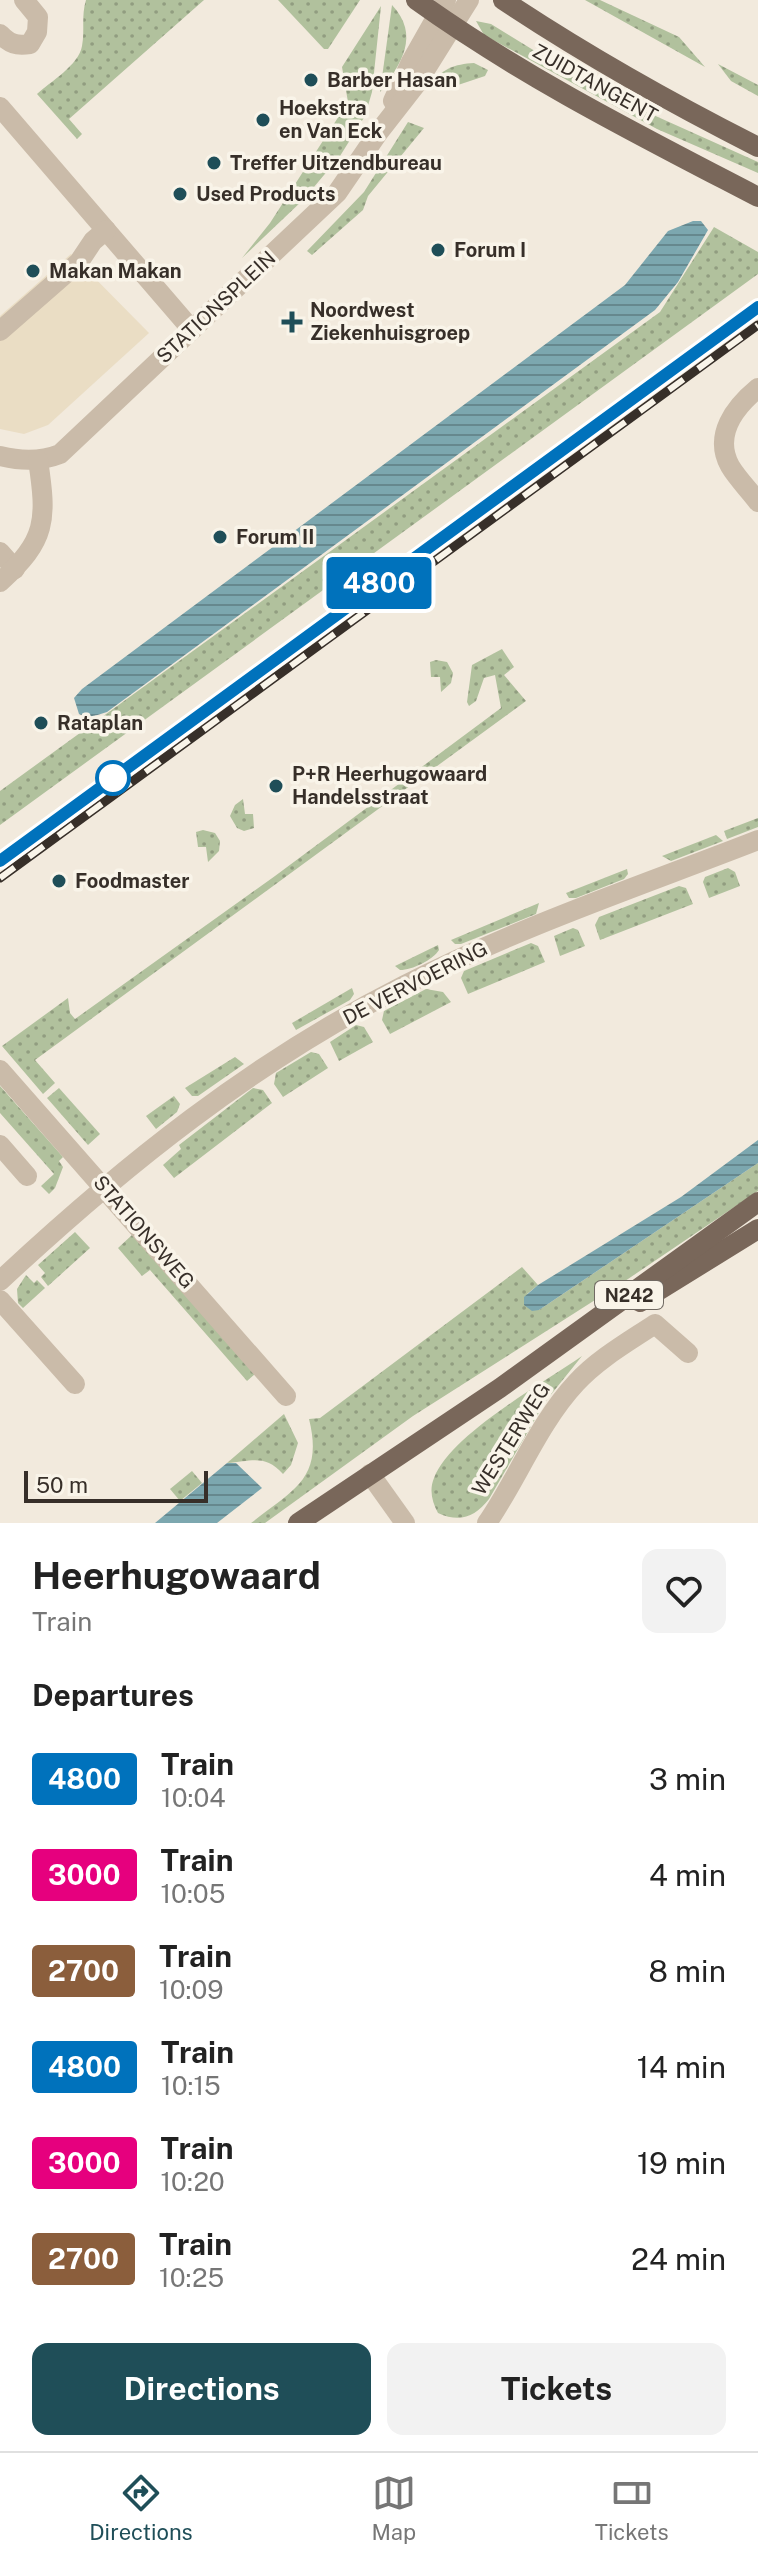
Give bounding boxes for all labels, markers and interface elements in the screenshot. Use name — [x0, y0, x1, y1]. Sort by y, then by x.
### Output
street label: ZUIDTANGENT — [528, 39, 662, 127]
place label: Barber Hasan — [327, 68, 457, 92]
marker: Barber Hasan — [302, 71, 320, 89]
place label: Hoekstra en Van Eck — [279, 96, 383, 143]
marker: Hoekstra en Van Eck — [254, 111, 272, 129]
place label: Treffer Uitzendbureau — [230, 151, 442, 175]
marker: Treffer Uitzendbureau — [205, 154, 223, 172]
place label: Used Products — [196, 182, 336, 206]
marker: Used Products — [171, 185, 189, 203]
place label: Forum I — [454, 238, 526, 262]
marker: Forum I — [429, 241, 447, 259]
street label: STATIONSPLEIN — [152, 246, 280, 368]
place label: Makan Makan — [49, 259, 182, 283]
marker: Makan Makan — [24, 262, 42, 280]
place label: Noordwest Ziekenhuisgroep — [310, 298, 470, 345]
marker: Noordwest Ziekenhuisgroep — [281, 311, 303, 333]
place label: Forum II — [236, 525, 314, 549]
marker: Forum II — [211, 528, 229, 546]
line badge: 4800 — [323, 557, 435, 609]
text: 4800 — [342, 566, 416, 599]
place label: Rataplan — [57, 711, 143, 735]
marker: Rataplan — [32, 714, 50, 732]
unlabelled marker — [96, 761, 130, 795]
place label: P+R Heerhugowaard Handelsstraat — [292, 762, 487, 809]
marker: P+R Heerhugowaard Handelsstraat — [267, 777, 285, 795]
place label: Foodmaster — [75, 869, 189, 893]
marker: Foodmaster — [50, 872, 68, 890]
street label: DE VERVOERING — [339, 936, 491, 1030]
street label: STATIONSWEG — [88, 1171, 200, 1293]
road number: N242 — [595, 1281, 663, 1309]
street label: WESTERWEG — [467, 1378, 555, 1500]
scale bar — [24, 1467, 208, 1503]
text: 50 m — [36, 1472, 88, 1498]
button: heart — [642, 1549, 726, 1633]
text: Heerhugowaard — [32, 1553, 321, 1598]
text: Train — [32, 1606, 92, 1637]
text: Departures — [32, 1677, 194, 1713]
text: Train — [161, 1746, 234, 1782]
text: 3 min — [649, 1761, 726, 1797]
text: 4800 — [48, 1762, 121, 1795]
text: 10:04 — [161, 1782, 226, 1813]
text: Train — [161, 1842, 233, 1878]
text: 4 min — [649, 1857, 726, 1893]
text: 3000 — [48, 1858, 121, 1891]
text: 10:05 — [161, 1878, 225, 1909]
text: Train — [159, 1938, 232, 1974]
text: 8 min — [648, 1953, 726, 1989]
text: 2700 — [48, 1954, 119, 1987]
text: 10:09 — [159, 1974, 223, 2005]
text: Train — [161, 2034, 234, 2070]
text: 14 min — [637, 2049, 726, 2085]
text: 4800 — [48, 2050, 121, 2083]
text: 10:15 — [161, 2070, 221, 2101]
text: Train — [161, 2130, 233, 2166]
text: 19 min — [637, 2145, 726, 2181]
text: 3000 — [48, 2146, 121, 2179]
text: 10:20 — [161, 2166, 225, 2197]
text: Train — [159, 2226, 232, 2262]
text: 24 min — [631, 2241, 726, 2277]
text: 2700 — [48, 2242, 119, 2275]
text: 10:25 — [159, 2262, 224, 2293]
button: Directions — [32, 2343, 371, 2435]
button: Tickets — [387, 2343, 726, 2435]
tab: Directions — [89, 2471, 193, 2545]
tab: Map — [371, 2471, 416, 2545]
tab: Tickets — [595, 2471, 669, 2545]

